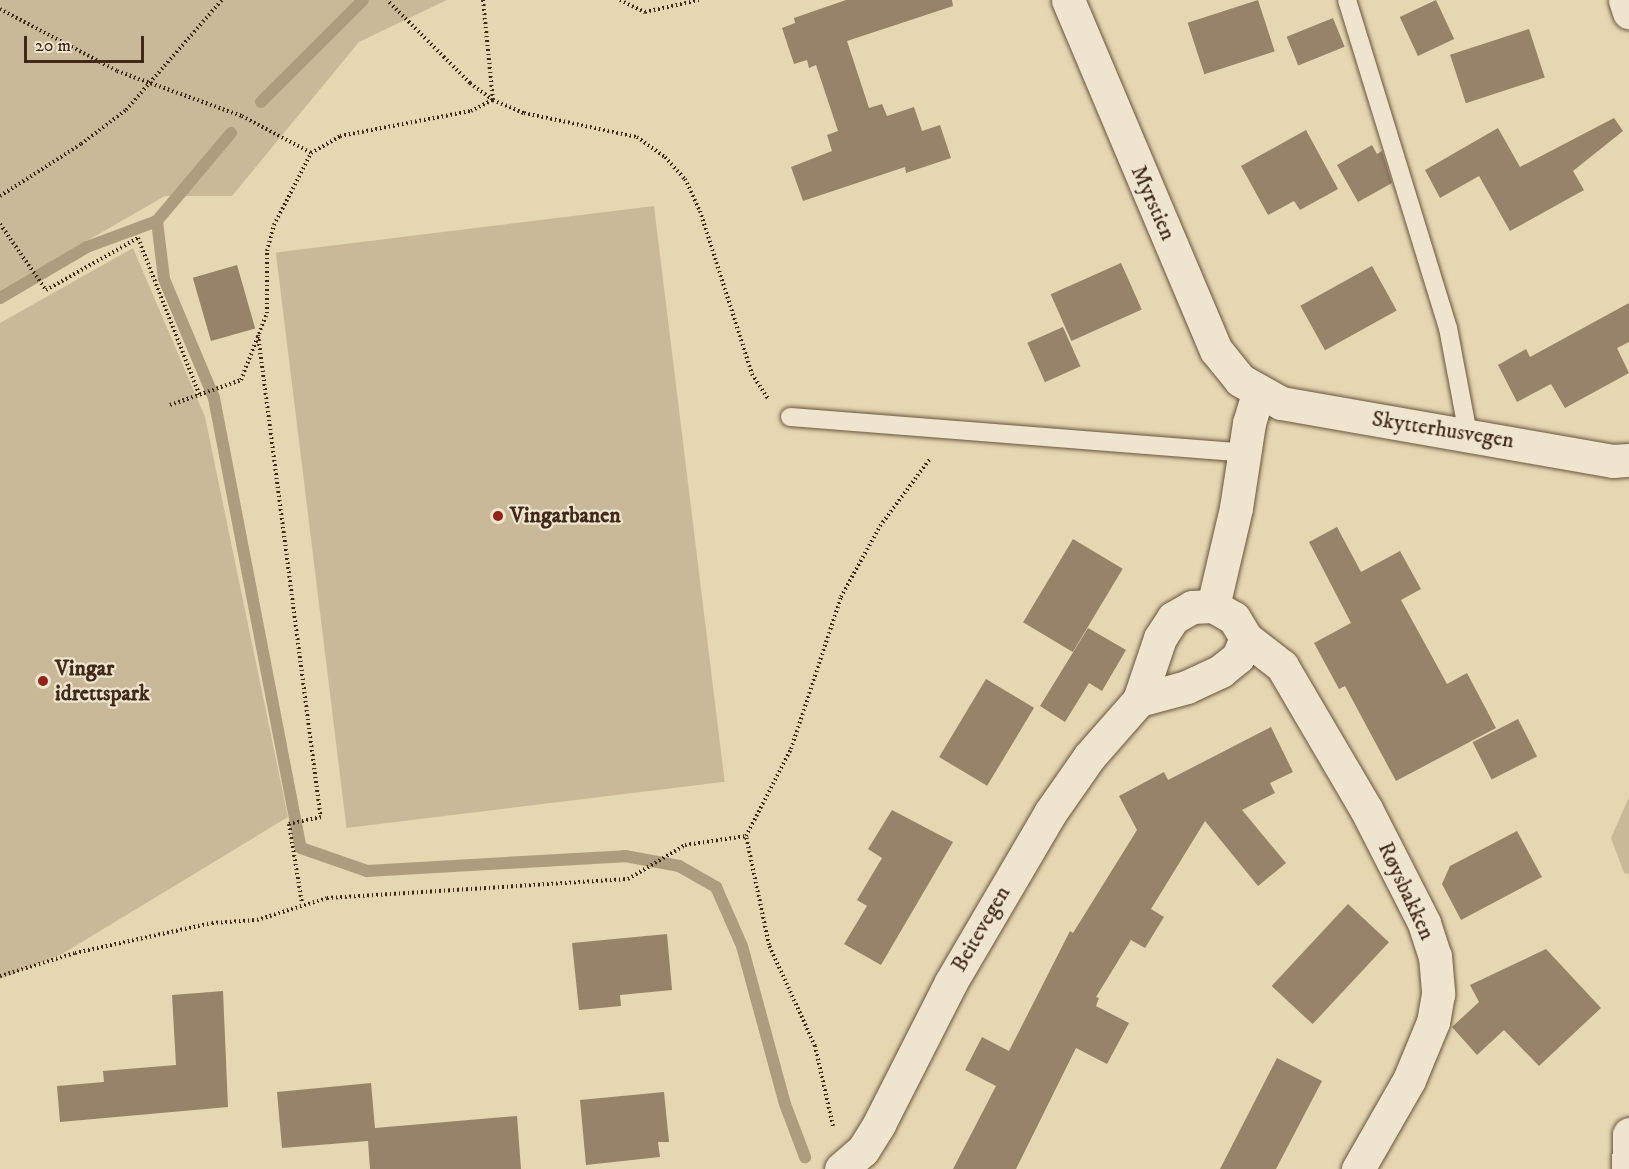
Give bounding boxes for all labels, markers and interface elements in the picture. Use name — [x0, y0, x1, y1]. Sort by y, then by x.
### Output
scale bar — [27, 24, 147, 62]
text: 20 m — [35, 35, 71, 57]
street label: Myrstien — [1125, 162, 1181, 244]
street label: Skytterhusvegen — [1370, 406, 1516, 454]
place label: Vingarbanen — [510, 503, 621, 529]
marker: Vingarbanen — [491, 509, 505, 523]
place label: Vingar idrettspark — [55, 655, 150, 706]
marker: Vingar idrettspark — [36, 674, 50, 688]
street label: Røysbakken — [1372, 838, 1440, 944]
street label: Beitevegen — [946, 881, 1016, 977]

